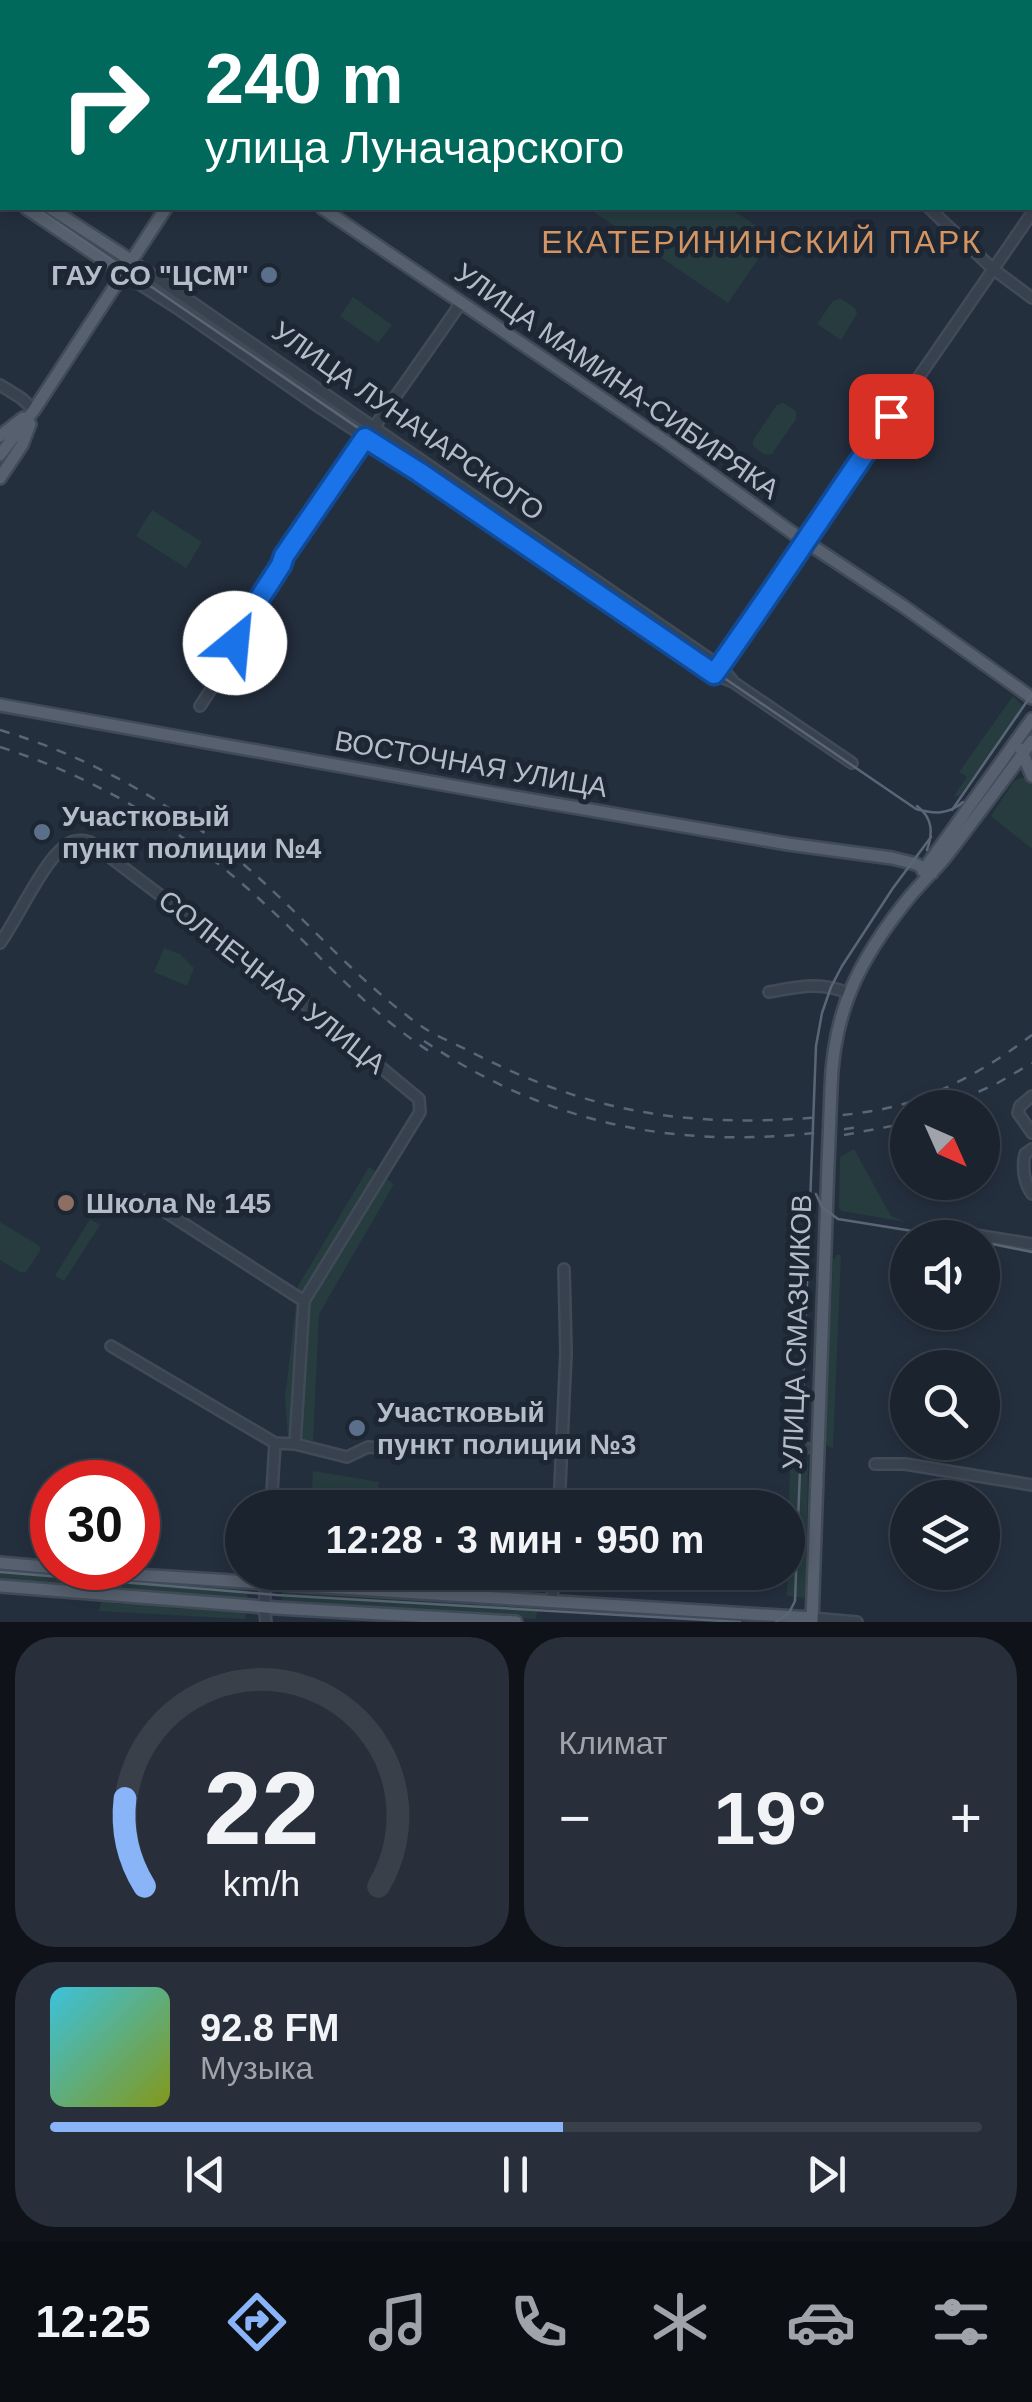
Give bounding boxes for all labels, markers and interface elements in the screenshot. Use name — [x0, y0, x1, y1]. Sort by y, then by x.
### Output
icon: right — [40, 40, 170, 170]
text: 240 m — [205, 40, 403, 118]
text: улица Луначарского — [205, 122, 624, 173]
district label: ЕКАТЕРИНИНСКИЙ ПАРК — [541, 224, 983, 260]
street label: УЛИЦА МАМИНА-СИБИРЯКА — [449, 257, 785, 505]
place label: ГАУ СО "ЦСМ" — [51, 260, 249, 291]
marker: ГАУ СО "ЦСМ" — [258, 264, 280, 286]
street label: УЛИЦА ЛУНАЧАРСКОГО — [266, 315, 550, 527]
pin — [849, 374, 934, 459]
icon: arrive — [864, 389, 919, 444]
position arrow — [183, 591, 287, 695]
street label: ВОСТОЧНАЯ УЛИЦА — [332, 725, 610, 803]
place label: Участковый пункт полиции №4 — [62, 801, 322, 864]
marker: Участковый пункт полиции №4 — [31, 821, 53, 843]
street label: СОЛНЕЧНАЯ УЛИЦА — [153, 884, 392, 1080]
north arrow — [890, 1090, 1000, 1200]
map controls — [890, 1090, 1000, 1590]
place label: Школа № 145 — [86, 1188, 271, 1219]
marker: Школа № 145 — [55, 1192, 77, 1214]
street label: УЛИЦА СМАЗЧИКОВ — [777, 1194, 817, 1470]
button: sound — [890, 1220, 1000, 1330]
button: search — [890, 1350, 1000, 1460]
place label: Участковый пункт полиции №3 — [377, 1397, 636, 1460]
marker: Участковый пункт полиции №3 — [346, 1417, 368, 1439]
speed limit sign: 30 — [30, 1460, 160, 1590]
button: layers — [890, 1480, 1000, 1590]
text: 12:28 · 3 мин · 950 m — [326, 1519, 704, 1561]
text: Климат — [559, 1725, 667, 1761]
text: 22 — [204, 1750, 320, 1866]
text: 19° — [714, 1776, 827, 1860]
text: − — [559, 1787, 591, 1849]
text: + — [950, 1787, 982, 1849]
text: km/h — [223, 1864, 300, 1904]
text: 92.8 FM — [200, 2007, 339, 2049]
text: Музыка — [200, 2050, 313, 2086]
icon: previous — [178, 2147, 233, 2202]
icon: pause — [488, 2147, 543, 2202]
icon: next — [799, 2147, 854, 2202]
icon: directions — [222, 2287, 292, 2357]
icon: music — [363, 2287, 433, 2357]
icon: phone — [504, 2287, 574, 2357]
icon: climate — [645, 2287, 715, 2357]
icon: car — [786, 2287, 856, 2357]
icon: filters — [926, 2287, 996, 2357]
text: 12:25 — [35, 2296, 151, 2347]

